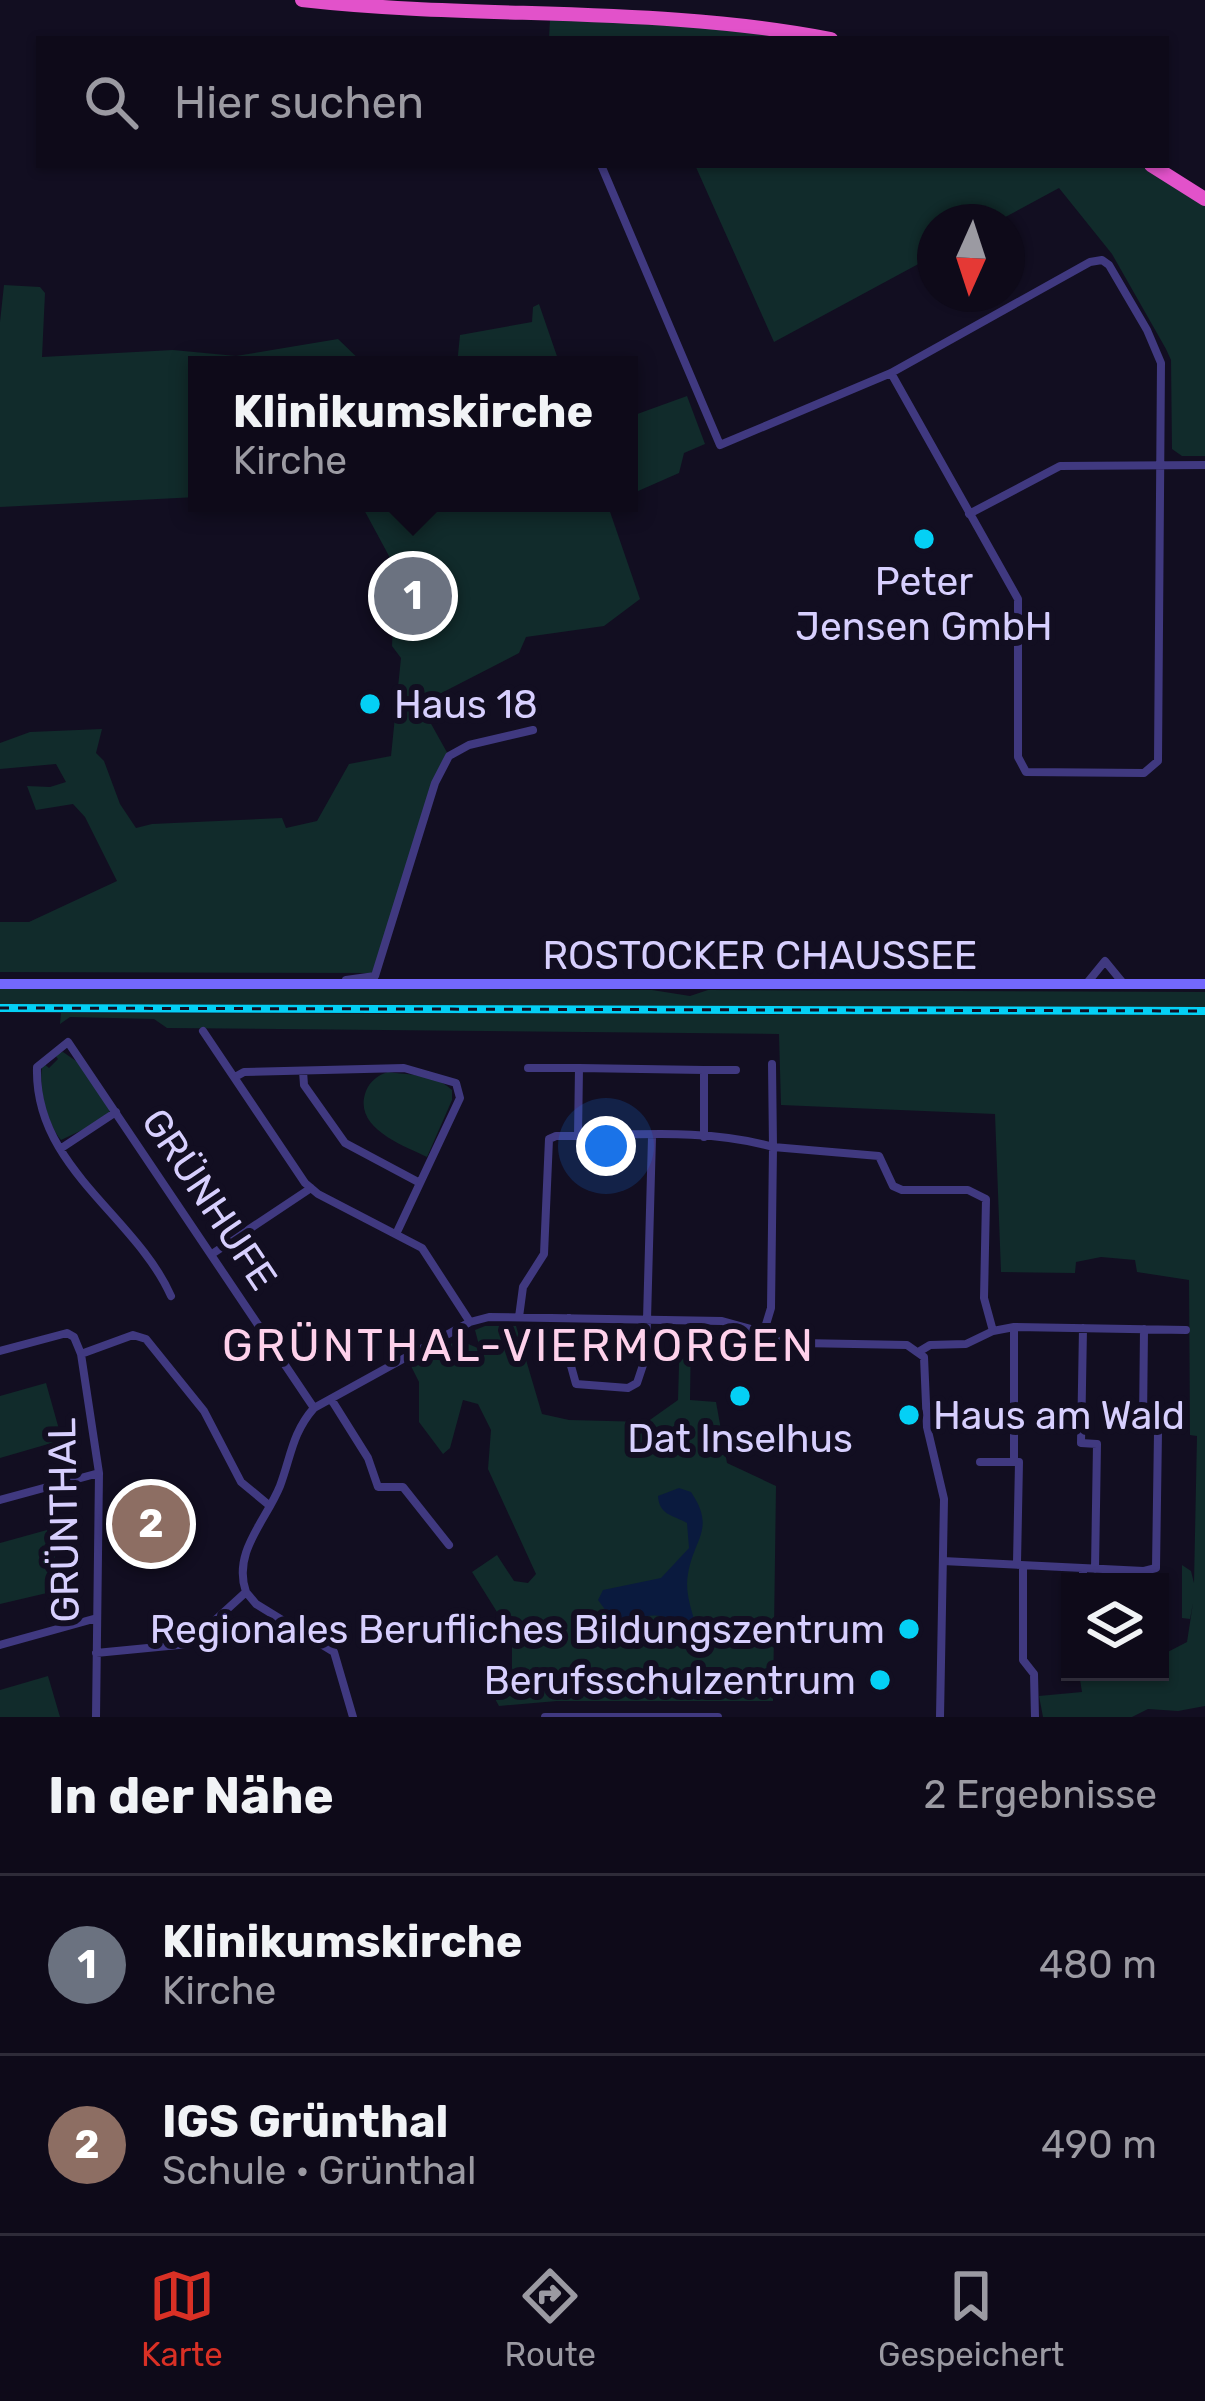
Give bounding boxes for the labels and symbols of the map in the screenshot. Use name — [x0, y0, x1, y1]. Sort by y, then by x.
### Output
north arrow — [917, 204, 1025, 312]
marker: Peter Jensen GmbH — [911, 526, 937, 552]
pin: 1 — [374, 551, 452, 641]
place label: Peter Jensen GmbH — [795, 559, 1053, 650]
place label: Haus 18 — [394, 682, 538, 728]
marker: Haus 18 — [357, 691, 383, 717]
street label: ROSTOCKER CHAUSSEE — [543, 933, 977, 979]
street label: GRÜNHUFE — [132, 1100, 286, 1299]
your location — [576, 1116, 636, 1176]
district label: GRÜNTHAL-VIERMORGEN — [222, 1319, 816, 1372]
marker: Dat Inselhus — [727, 1383, 753, 1409]
place label: Haus am Wald — [933, 1393, 1185, 1439]
marker: Haus am Wald — [896, 1402, 922, 1428]
place label: Dat Inselhus — [627, 1416, 853, 1462]
street label: GRÜNTHAL — [39, 1417, 89, 1623]
pin: 2 — [112, 1479, 190, 1569]
place label: Regionales Berufliches Bildungszentrum — [150, 1607, 885, 1653]
marker: Regionales Berufliches Bildungszentrum — [896, 1616, 922, 1642]
place label: Berufsschulzentrum — [484, 1658, 856, 1704]
marker: Berufsschulzentrum — [867, 1667, 893, 1693]

